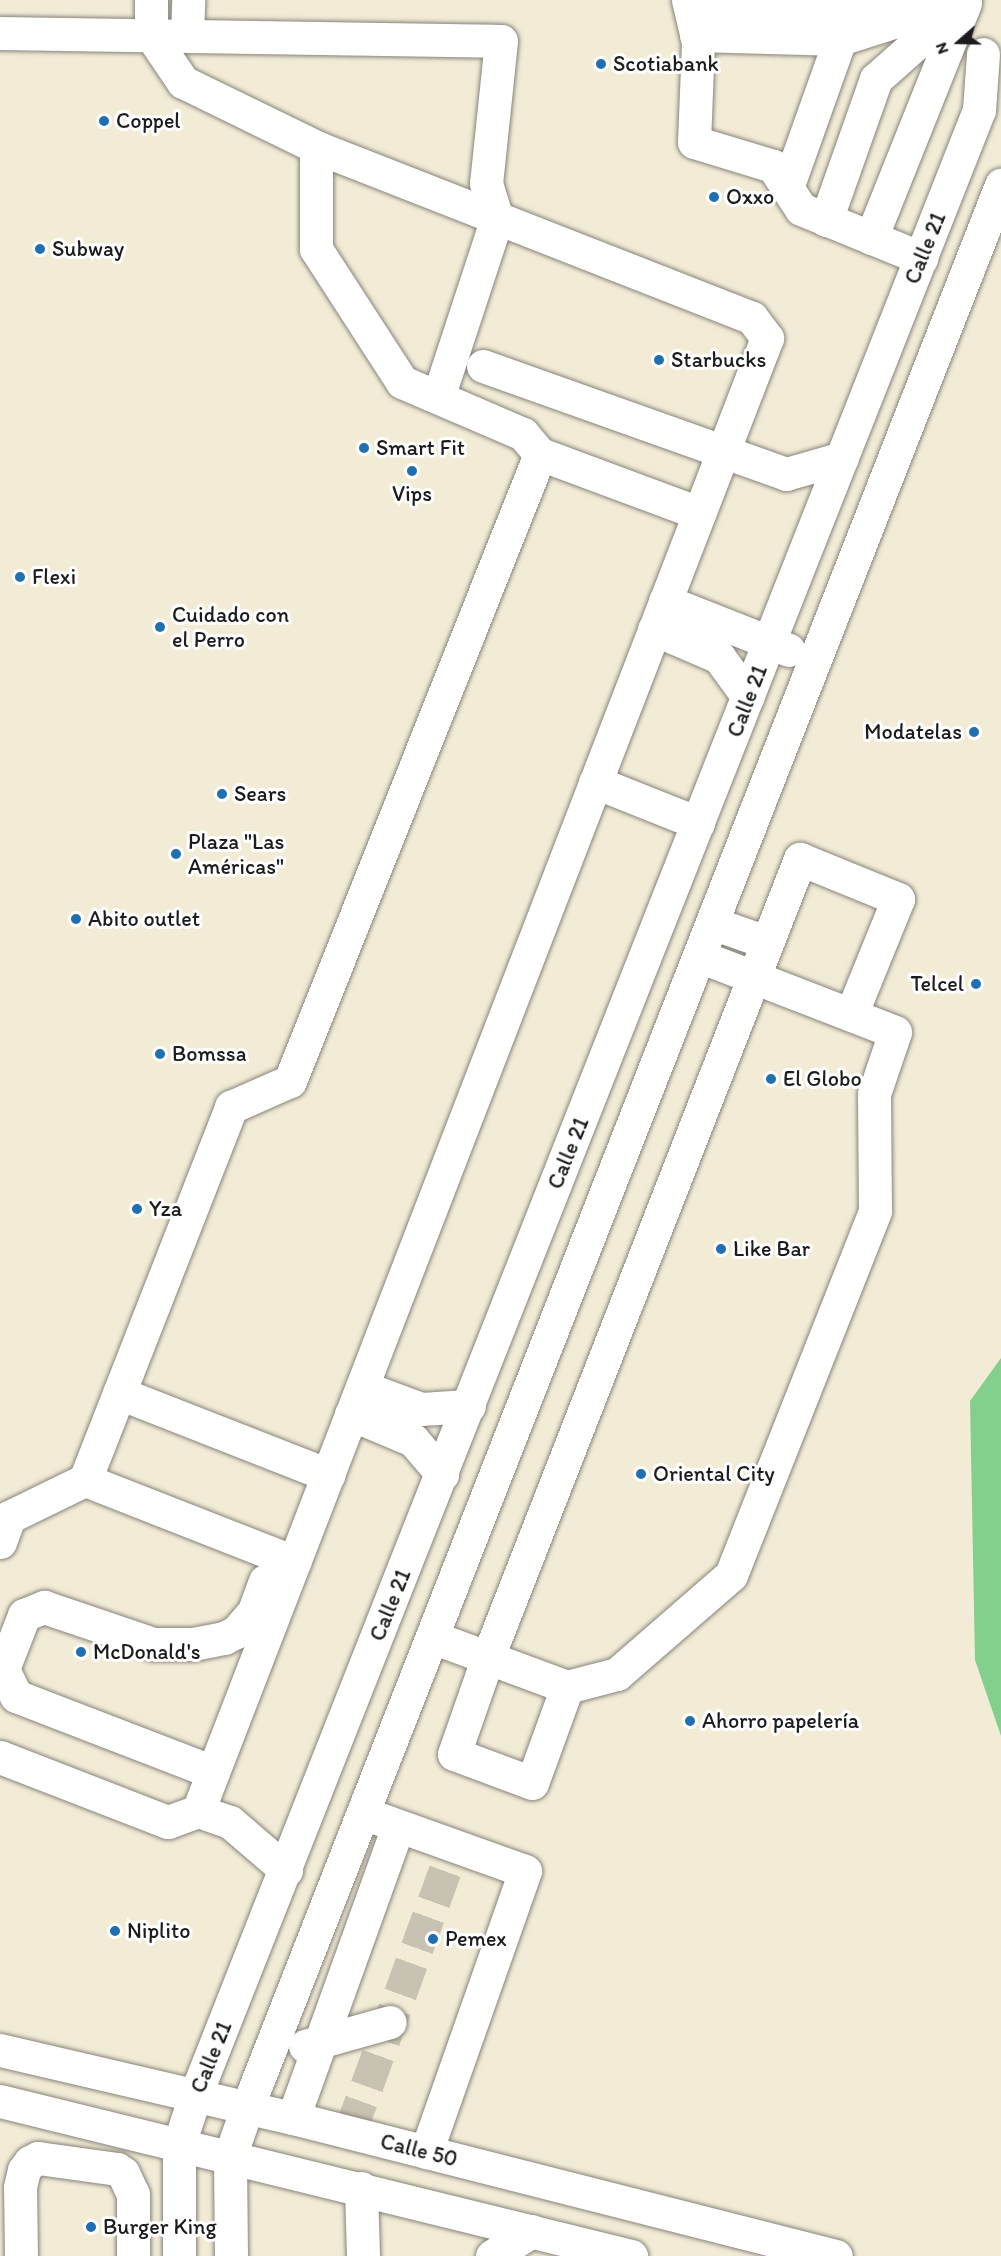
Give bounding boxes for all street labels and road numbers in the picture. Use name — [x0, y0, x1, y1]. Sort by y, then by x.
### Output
street label: Calle 21 — [899, 208, 951, 288]
street label: Calle 21 — [721, 661, 773, 741]
street label: Calle 21 — [542, 1113, 594, 1193]
street label: Calle 21 — [364, 1565, 416, 1645]
street label: Calle 21 — [185, 2017, 237, 2097]
street label: Calle 50 — [378, 2128, 460, 2172]

